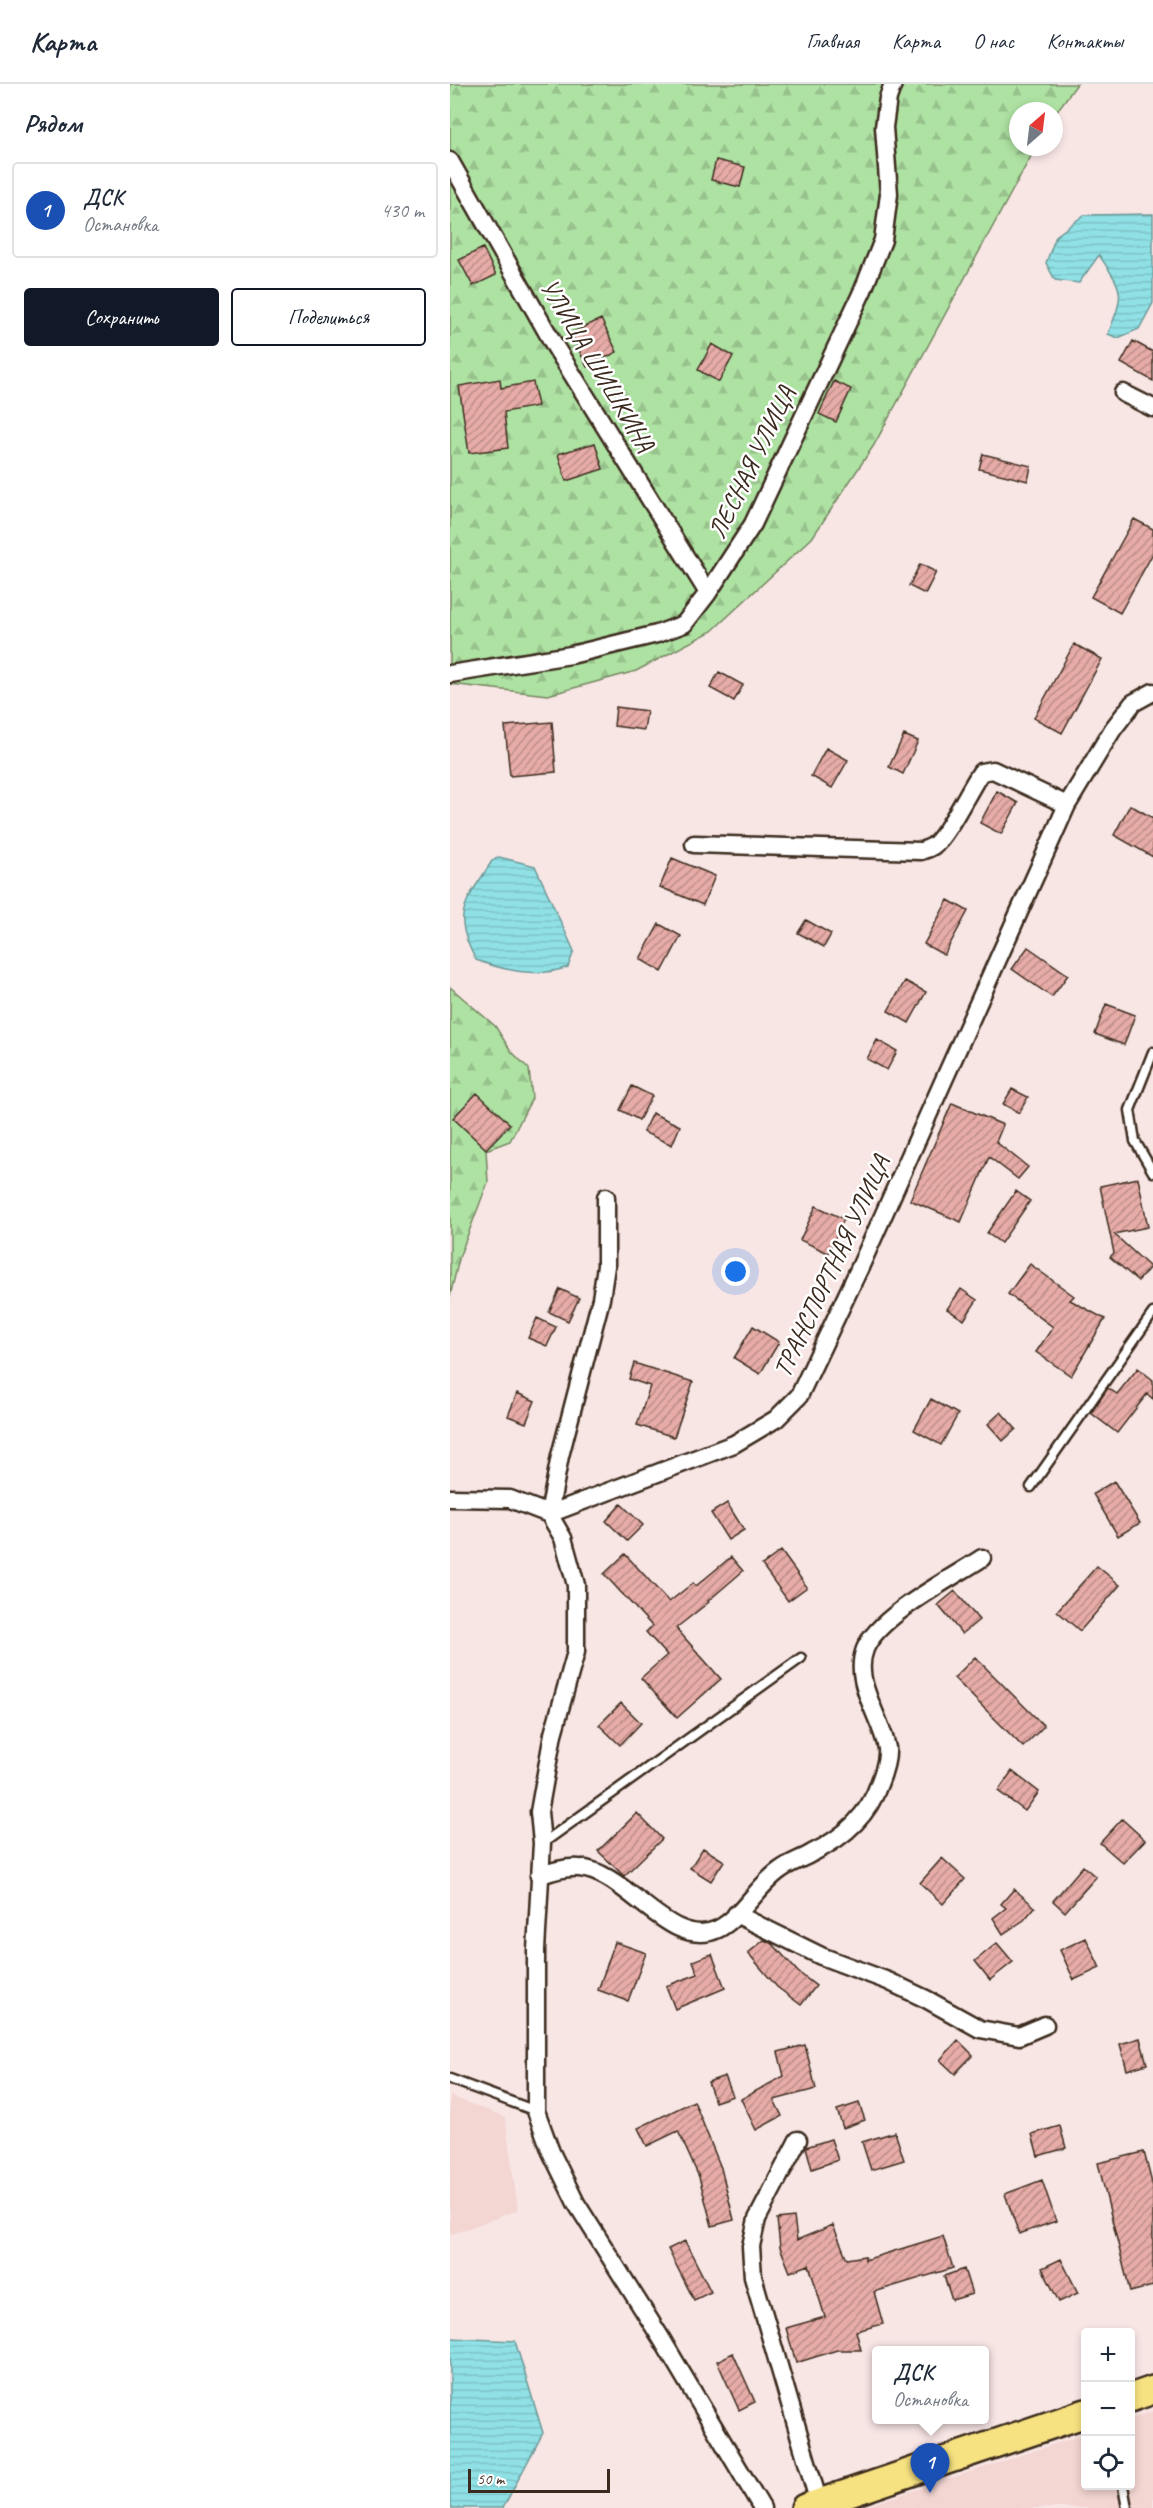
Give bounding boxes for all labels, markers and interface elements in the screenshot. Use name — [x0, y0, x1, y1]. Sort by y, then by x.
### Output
text: Карта — [30, 24, 97, 59]
text: Главная — [806, 28, 859, 54]
text: Карта — [892, 28, 940, 54]
text: О нас — [973, 28, 1014, 54]
text: Контакты — [1047, 28, 1123, 54]
north arrow — [1009, 102, 1063, 156]
text: Рядом — [24, 107, 82, 140]
text: ДСК — [83, 184, 123, 212]
text: 1 — [41, 198, 50, 223]
text: 430 m — [381, 198, 424, 223]
text: Остановка — [83, 212, 158, 237]
street label: УЛИЦА ШИШКИНА — [533, 273, 663, 459]
button: Сохранить — [24, 288, 219, 346]
button: Поделиться — [231, 288, 426, 346]
street label: ЛЕСНАЯ УЛИЦА — [700, 380, 803, 544]
street label: ТРАНСПОРТНАЯ УЛИЦА — [766, 1148, 898, 1382]
your location — [721, 1257, 750, 1286]
map controls — [1081, 2328, 1135, 2490]
button: + — [1081, 2328, 1135, 2382]
popup — [872, 2346, 989, 2424]
text: ДСК — [893, 2359, 933, 2387]
button: − — [1081, 2382, 1135, 2436]
text: Остановка — [893, 2387, 968, 2412]
button: locate — [1081, 2436, 1135, 2490]
pin: 1 — [910, 2444, 950, 2493]
scale bar — [468, 2466, 610, 2494]
text: 50 m — [477, 2469, 504, 2489]

